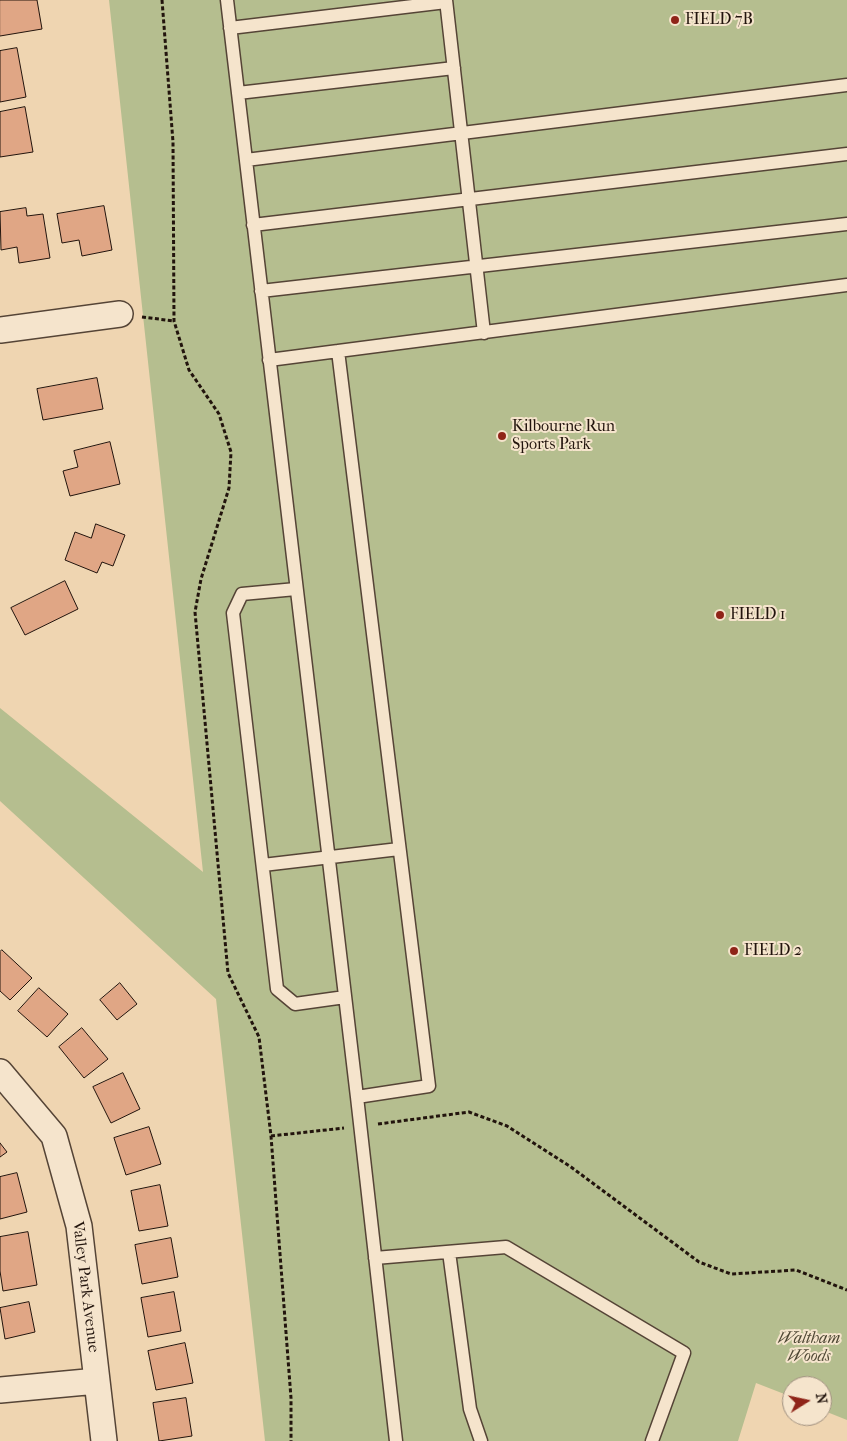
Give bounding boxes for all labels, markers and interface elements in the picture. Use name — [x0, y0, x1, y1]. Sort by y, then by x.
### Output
place label: FIELD 7B — [685, 10, 753, 30]
marker: FIELD 7B — [669, 14, 681, 26]
place label: Kilbourne Run Sports Park — [512, 417, 615, 455]
marker: Kilbourne Run Sports Park — [496, 430, 508, 442]
place label: FIELD 1 — [730, 605, 786, 625]
marker: FIELD 1 — [714, 609, 726, 621]
place label: FIELD 2 — [744, 941, 802, 961]
marker: FIELD 2 — [728, 945, 740, 957]
street label: Valley Park Avenue — [67, 1220, 103, 1354]
park label: Waltham Woods — [778, 1329, 840, 1367]
north arrow — [782, 1376, 832, 1426]
text: N — [812, 1392, 831, 1405]

